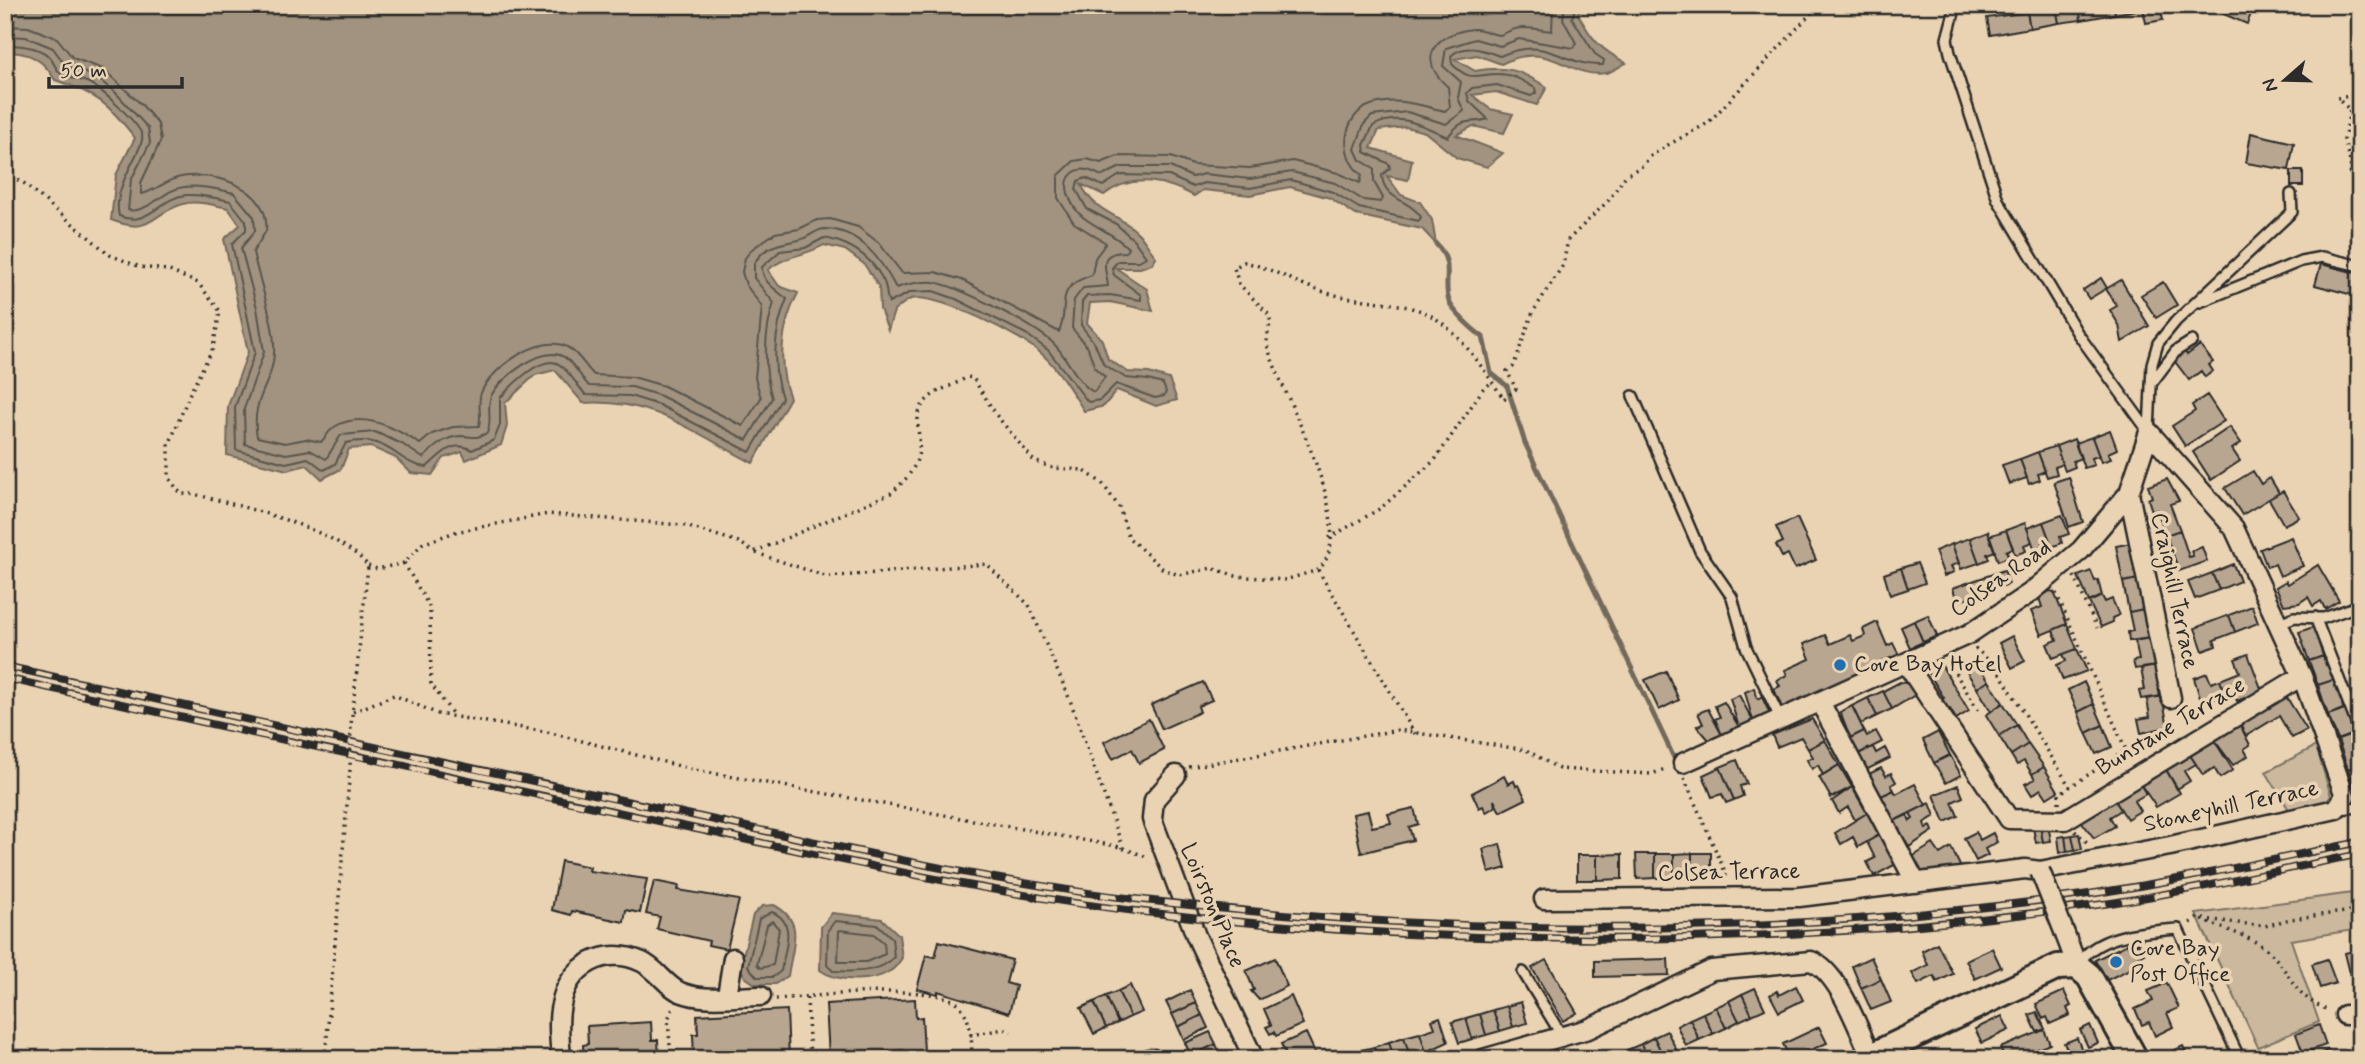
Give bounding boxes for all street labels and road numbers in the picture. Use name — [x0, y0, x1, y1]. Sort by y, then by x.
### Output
street label: Craighill Terrace — [2141, 510, 2205, 673]
street label: Colsea Road — [1944, 533, 2058, 625]
street label: Bunstane Terrace — [2091, 671, 2251, 783]
street label: Stoneyhill Terrace — [2141, 774, 2322, 840]
street label: Loirston Place — [1172, 839, 1252, 973]
street label: Colsea Terrace — [1657, 857, 1801, 889]

